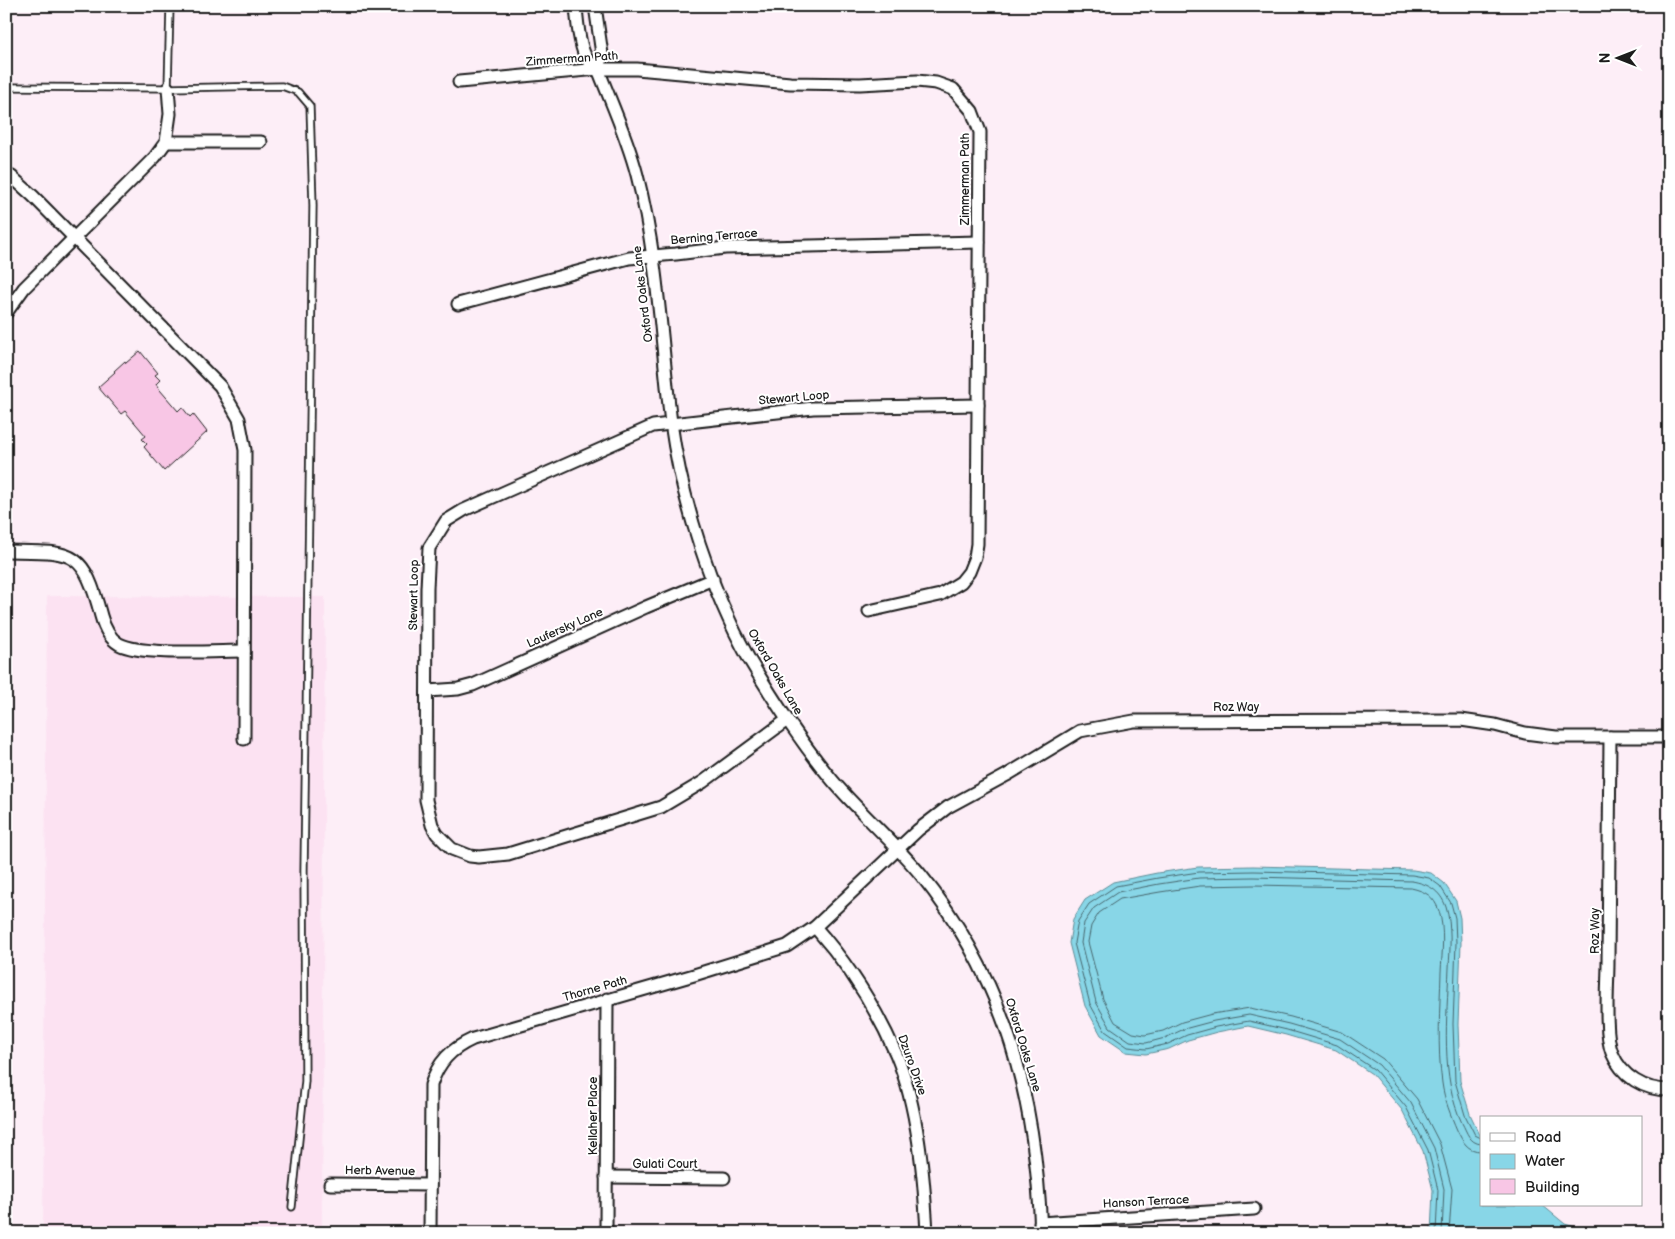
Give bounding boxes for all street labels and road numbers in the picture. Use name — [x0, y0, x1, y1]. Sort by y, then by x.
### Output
street label: Zimmerman Path — [524, 48, 619, 70]
street label: Zimmerman Path — [958, 132, 973, 226]
street label: Berning Terrace — [670, 226, 758, 248]
street label: Oxford Oaks Lane — [630, 245, 656, 343]
street label: Stewart Loop — [758, 387, 830, 409]
street label: Stewart Loop — [406, 559, 422, 631]
street label: Laufersky Lane — [525, 604, 605, 652]
street label: Oxford Oaks Lane — [744, 626, 806, 718]
street label: Roz Way — [1213, 700, 1260, 715]
street label: Roz Way — [1588, 907, 1603, 954]
street label: Thorne Path — [561, 973, 629, 1005]
street label: Oxford Oaks Lane — [1002, 996, 1044, 1094]
street label: Dzuro Drive — [894, 1033, 930, 1097]
street label: Kellaher Place — [586, 1077, 601, 1155]
street label: Gulati Court — [633, 1157, 698, 1172]
street label: Herb Avenue — [345, 1163, 415, 1179]
street label: Hanson Terrace — [1102, 1192, 1190, 1212]

